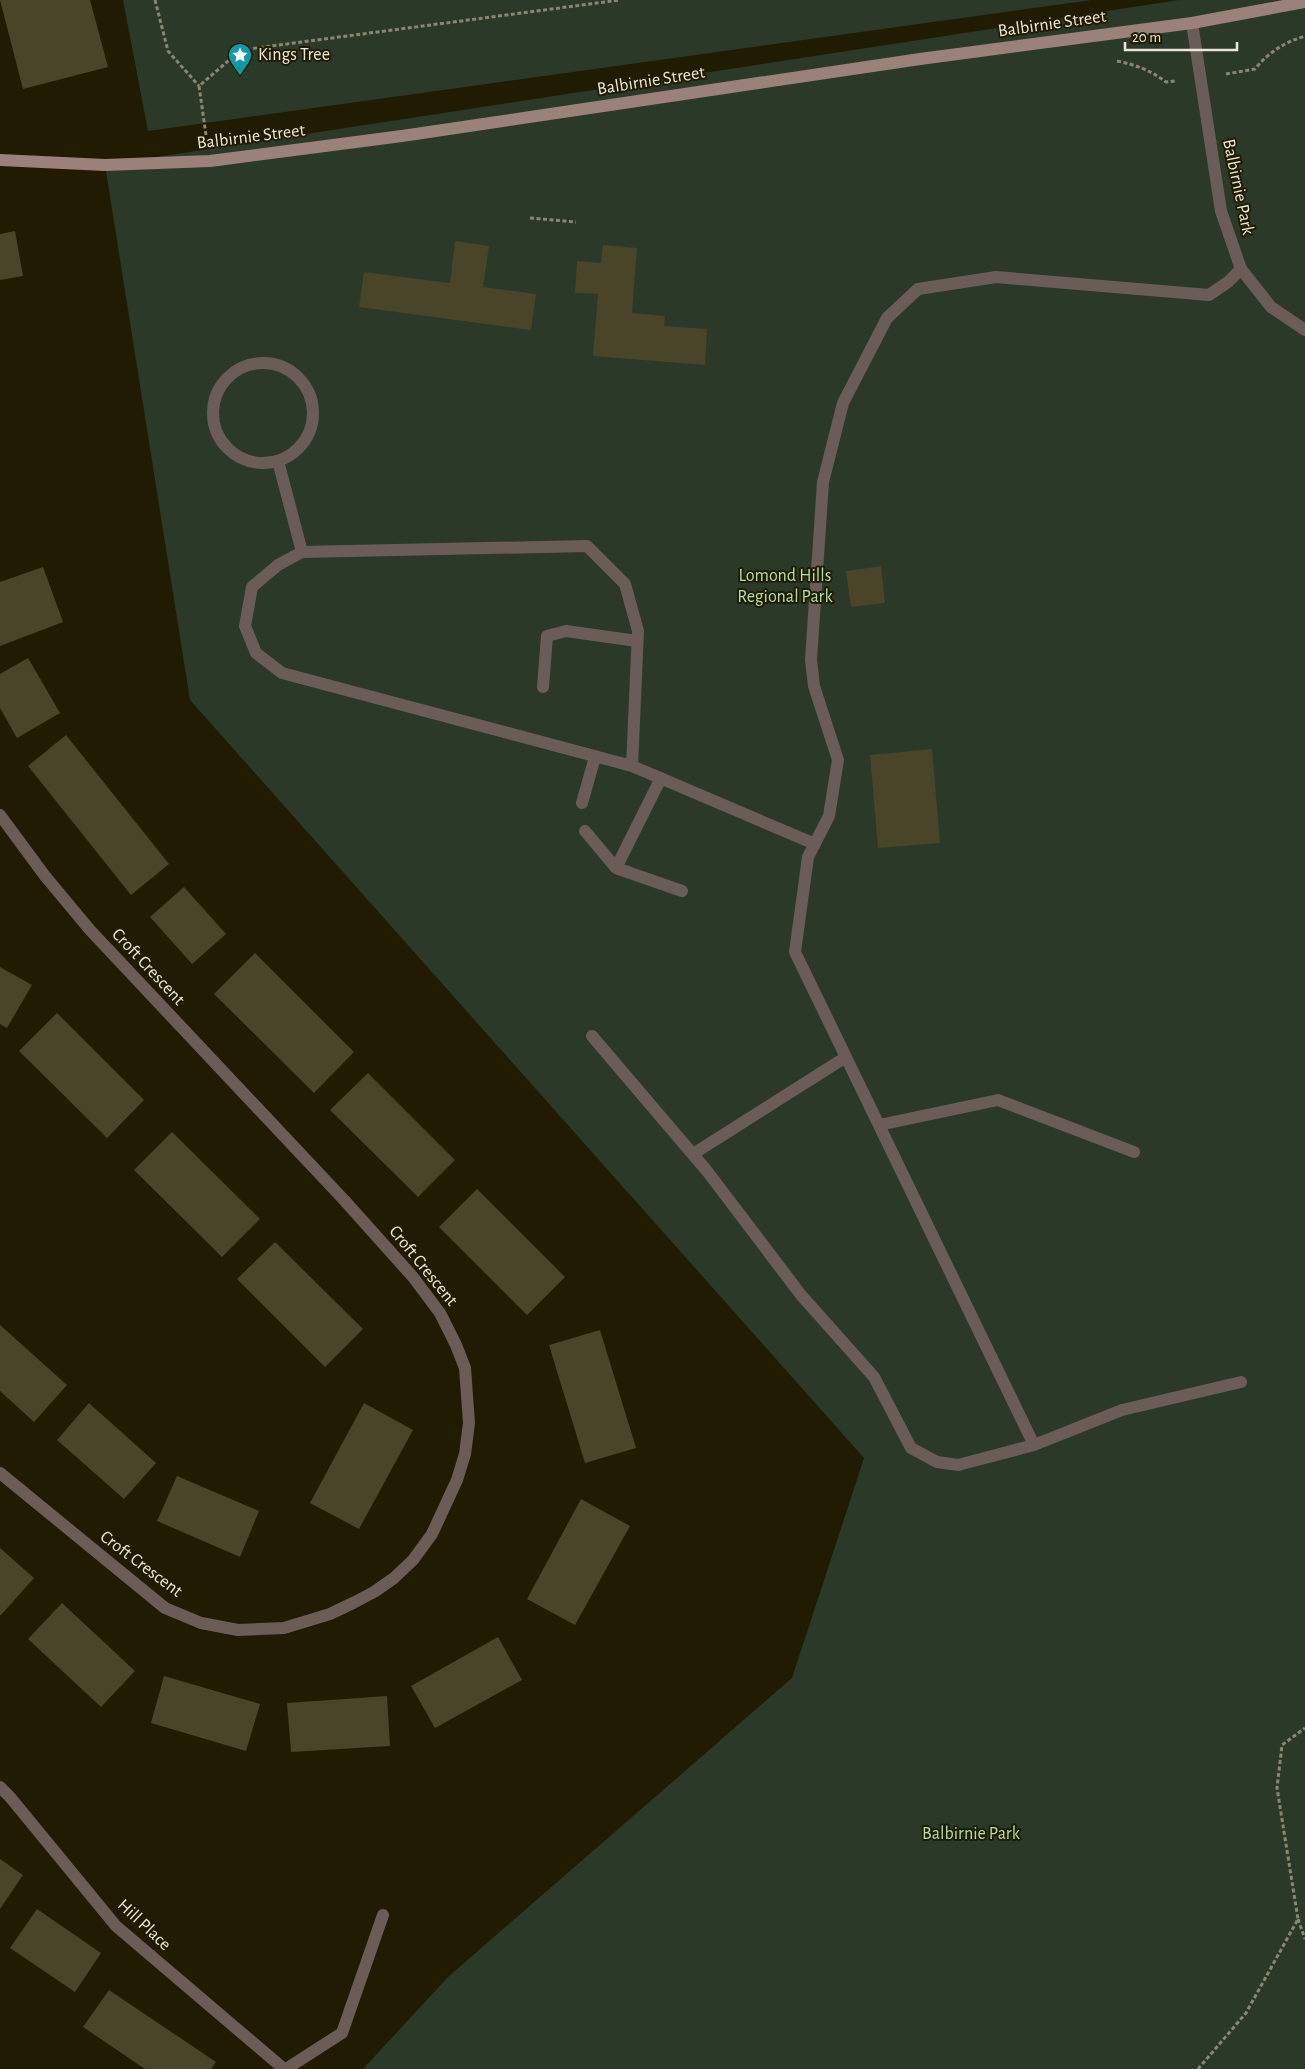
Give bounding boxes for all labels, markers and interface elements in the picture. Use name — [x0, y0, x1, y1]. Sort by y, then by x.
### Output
street label: Balbirnie Street — [997, 7, 1108, 41]
scale bar — [1125, 20, 1238, 52]
text: 20 m — [1132, 30, 1161, 45]
place icon: Kings Tree — [227, 42, 253, 76]
place label: Kings Tree — [258, 46, 330, 64]
street label: Balbirnie Street — [596, 64, 707, 98]
street label: Balbirnie Street — [196, 121, 307, 153]
street label: Balbirnie Park — [1219, 137, 1257, 237]
park label: Lomond Hills Regional Park — [737, 567, 833, 606]
street label: Croft Crescent — [108, 925, 188, 1009]
street label: Croft Crescent — [385, 1222, 461, 1310]
street label: Croft Crescent — [97, 1527, 186, 1601]
park label: Balbirnie Park — [922, 1825, 1021, 1843]
street label: Hill Place — [114, 1896, 174, 1954]

